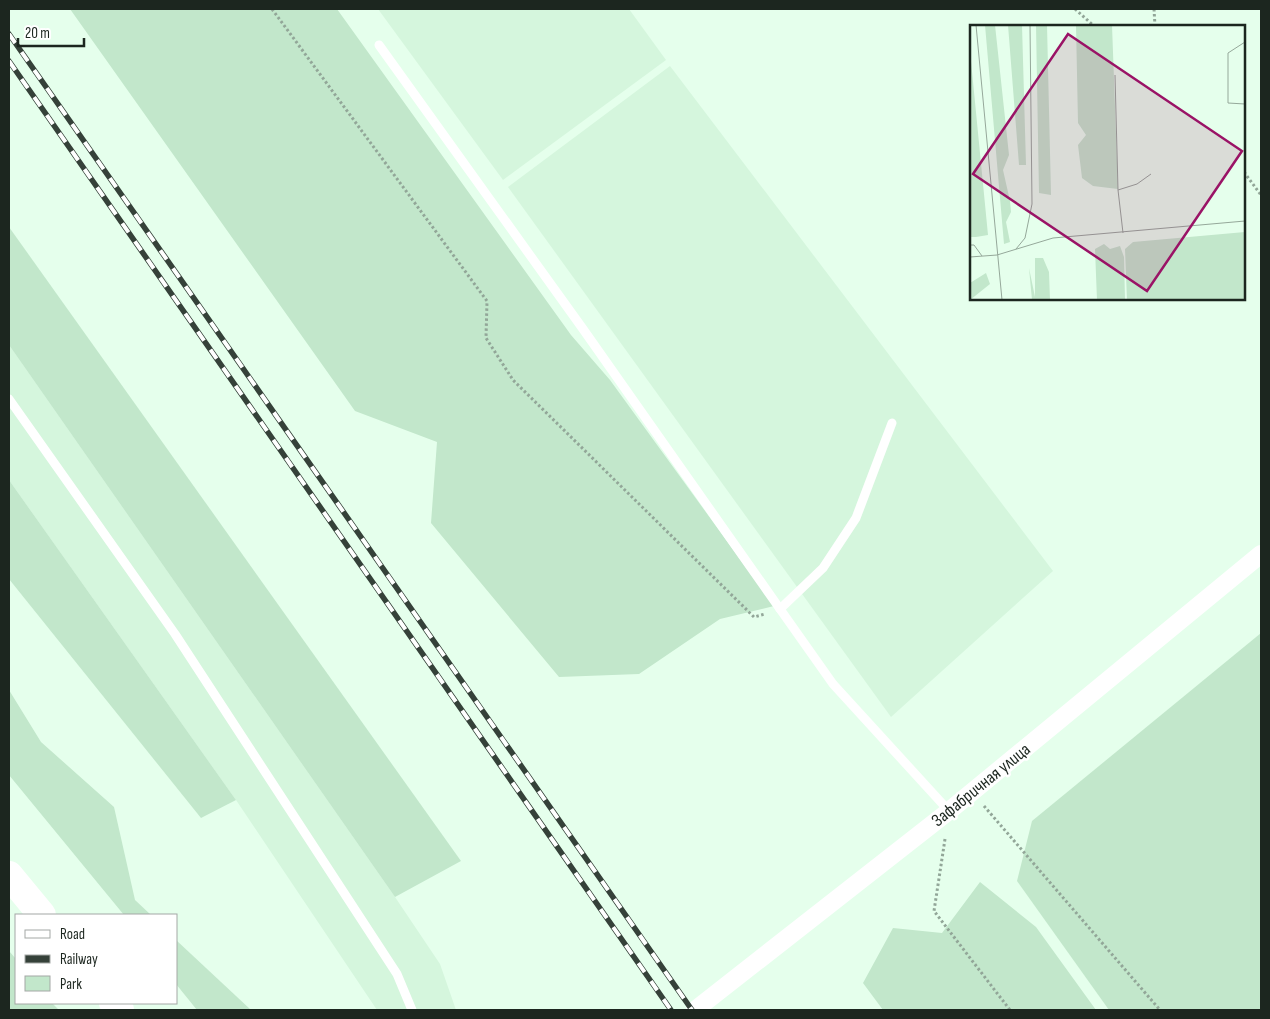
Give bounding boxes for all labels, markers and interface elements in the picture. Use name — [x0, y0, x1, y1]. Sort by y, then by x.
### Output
scale bar — [18, 15, 84, 47]
text: 20 m — [25, 24, 50, 43]
inset map — [970, 25, 1245, 300]
street label: Зафабричная улица — [928, 739, 1035, 831]
legend — [15, 914, 178, 1004]
text: Road — [60, 925, 85, 944]
text: Railway — [60, 950, 98, 969]
text: Park — [60, 975, 82, 994]

